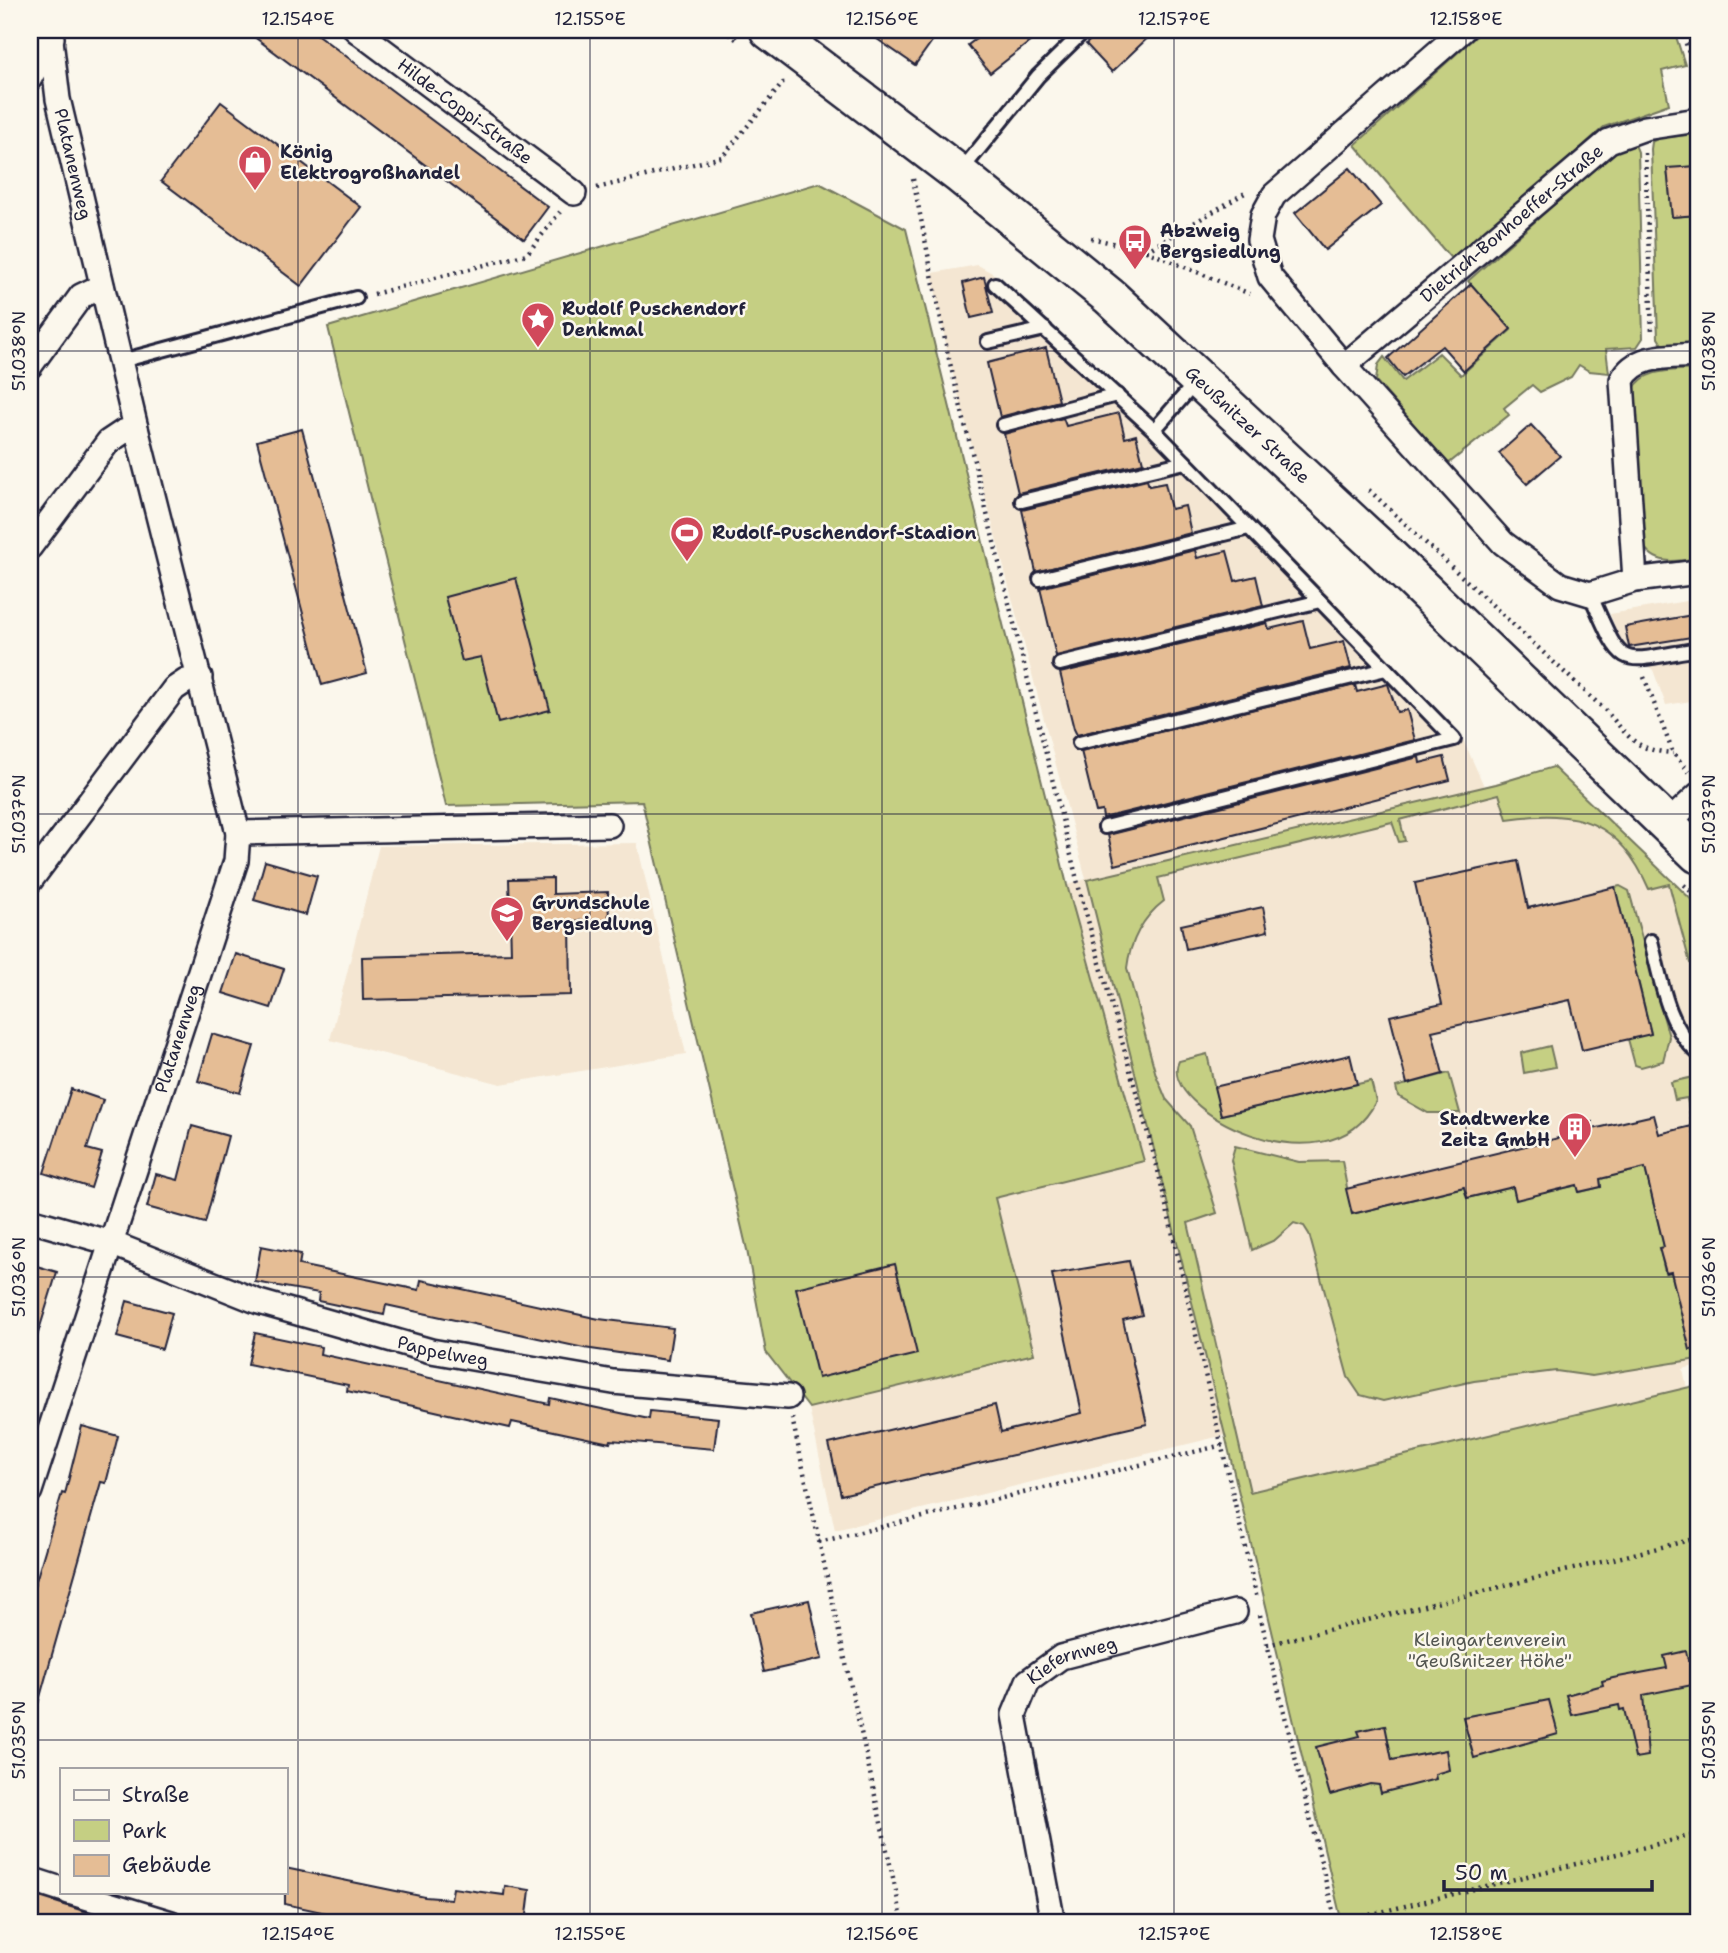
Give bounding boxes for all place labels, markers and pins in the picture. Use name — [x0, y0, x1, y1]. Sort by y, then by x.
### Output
place label: König Elektrogroßhandel — [280, 140, 460, 185]
shop icon: König Elektrogroßhandel — [236, 143, 274, 192]
place label: Abzweig Bergsiedlung — [1160, 219, 1281, 264]
bus stop icon: Abzweig Bergsiedlung — [1116, 222, 1154, 271]
place label: Rudolf Puschendorf Denkmal — [562, 297, 746, 342]
place icon: Rudolf Puschendorf Denkmal — [519, 300, 557, 349]
sports icon: Rudolf-Puschendorf-Stadion — [668, 514, 706, 563]
place label: Rudolf-Puschendorf-Stadion — [712, 521, 976, 545]
place label: Grundschule Bergsiedlung — [532, 891, 653, 936]
school or university icon: Grundschule Bergsiedlung — [488, 894, 526, 943]
place label: Stadtwerke Zeitz GmbH — [1440, 1107, 1550, 1152]
building icon: Stadtwerke Zeitz GmbH — [1556, 1110, 1594, 1159]

